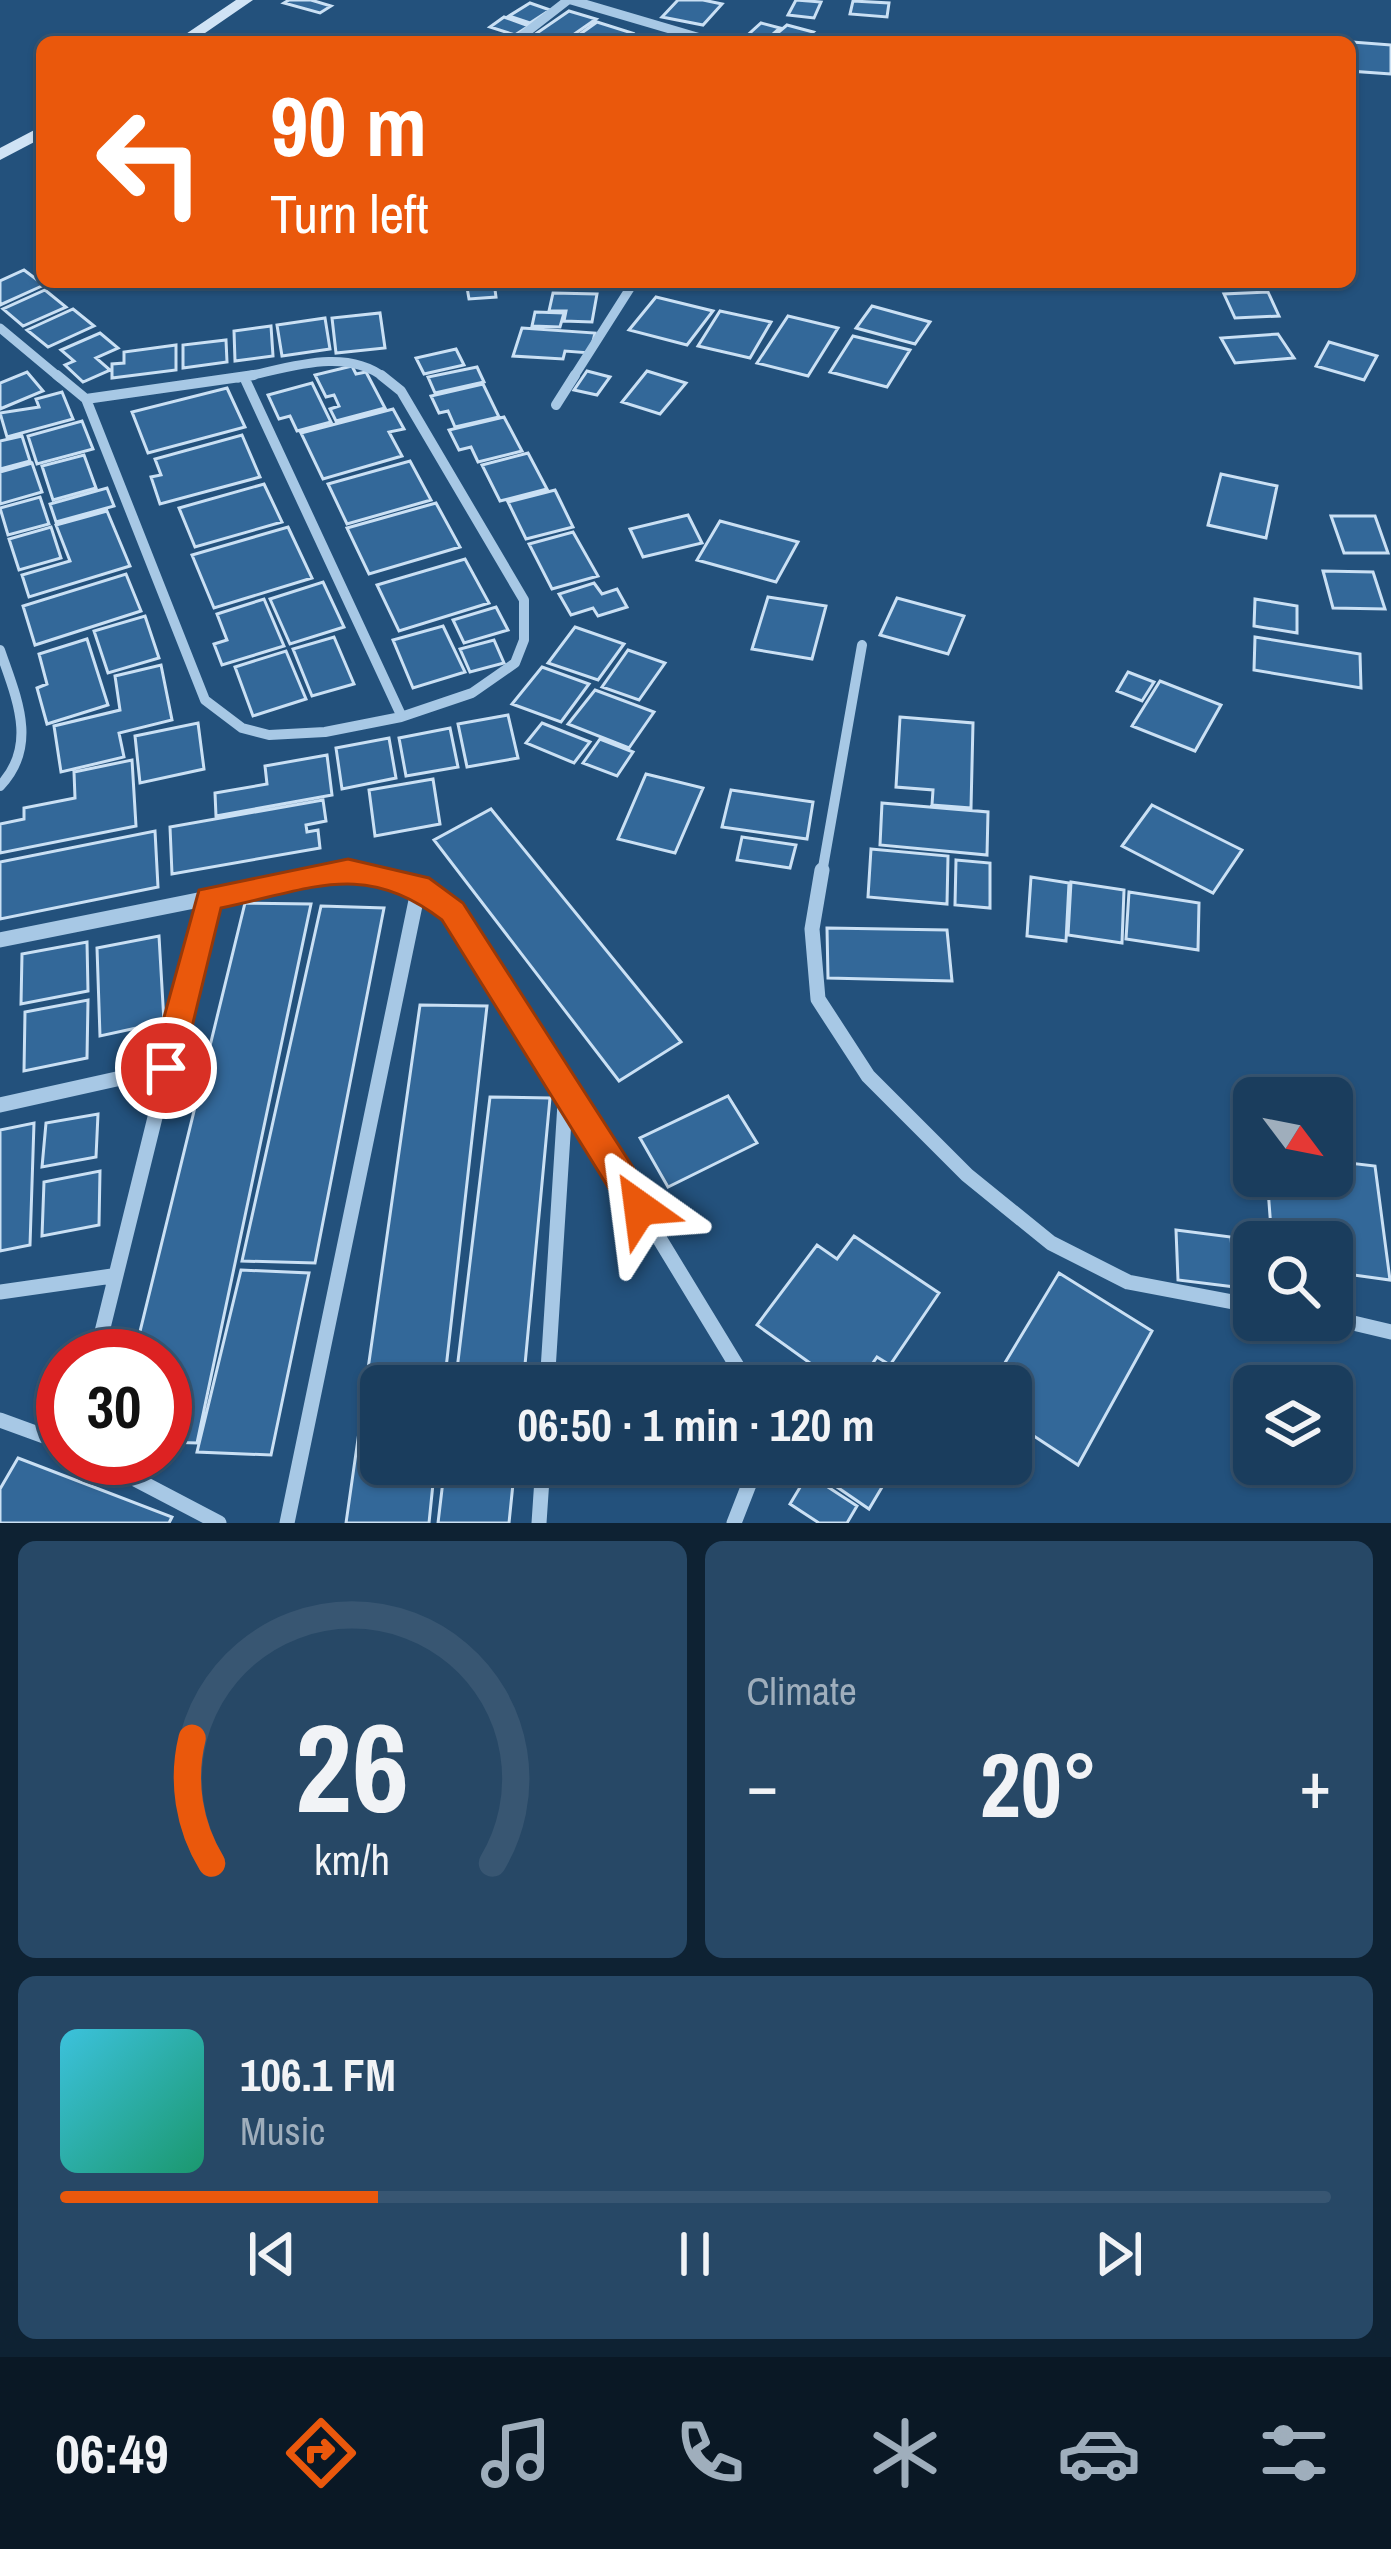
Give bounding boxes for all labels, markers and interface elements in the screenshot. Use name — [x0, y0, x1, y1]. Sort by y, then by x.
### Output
text: 90 m — [270, 69, 427, 182]
icon: left — [72, 84, 228, 240]
text: Turn left — [270, 177, 429, 250]
pin — [115, 1017, 217, 1119]
icon: arrive — [133, 1035, 199, 1101]
north arrow — [1233, 1077, 1353, 1197]
map controls — [1233, 1077, 1353, 1485]
position arrow — [577, 1145, 703, 1271]
button: search — [1233, 1221, 1353, 1341]
speed limit sign: 30 — [36, 1329, 192, 1485]
button: layers — [1233, 1365, 1353, 1485]
text: 06:50 · 1 min · 120 m — [518, 1394, 874, 1455]
text: Climate — [747, 1665, 857, 1717]
text: 26 — [295, 1683, 409, 1851]
text: 20° — [980, 1724, 1098, 1845]
text: − — [747, 1740, 778, 1829]
text: + — [1299, 1740, 1331, 1829]
text: km/h — [314, 1830, 390, 1887]
text: 106.1 FM — [240, 2044, 396, 2105]
text: Music — [240, 2105, 325, 2157]
icon: previous — [239, 2221, 305, 2287]
icon: pause — [662, 2221, 728, 2287]
icon: next — [1086, 2221, 1152, 2287]
icon: directions — [279, 2411, 363, 2495]
icon: music — [474, 2411, 558, 2495]
icon: phone — [668, 2411, 752, 2495]
icon: climate — [863, 2411, 947, 2495]
icon: car — [1057, 2411, 1141, 2495]
icon: filters — [1252, 2411, 1336, 2495]
text: 06:49 — [55, 2417, 169, 2490]

